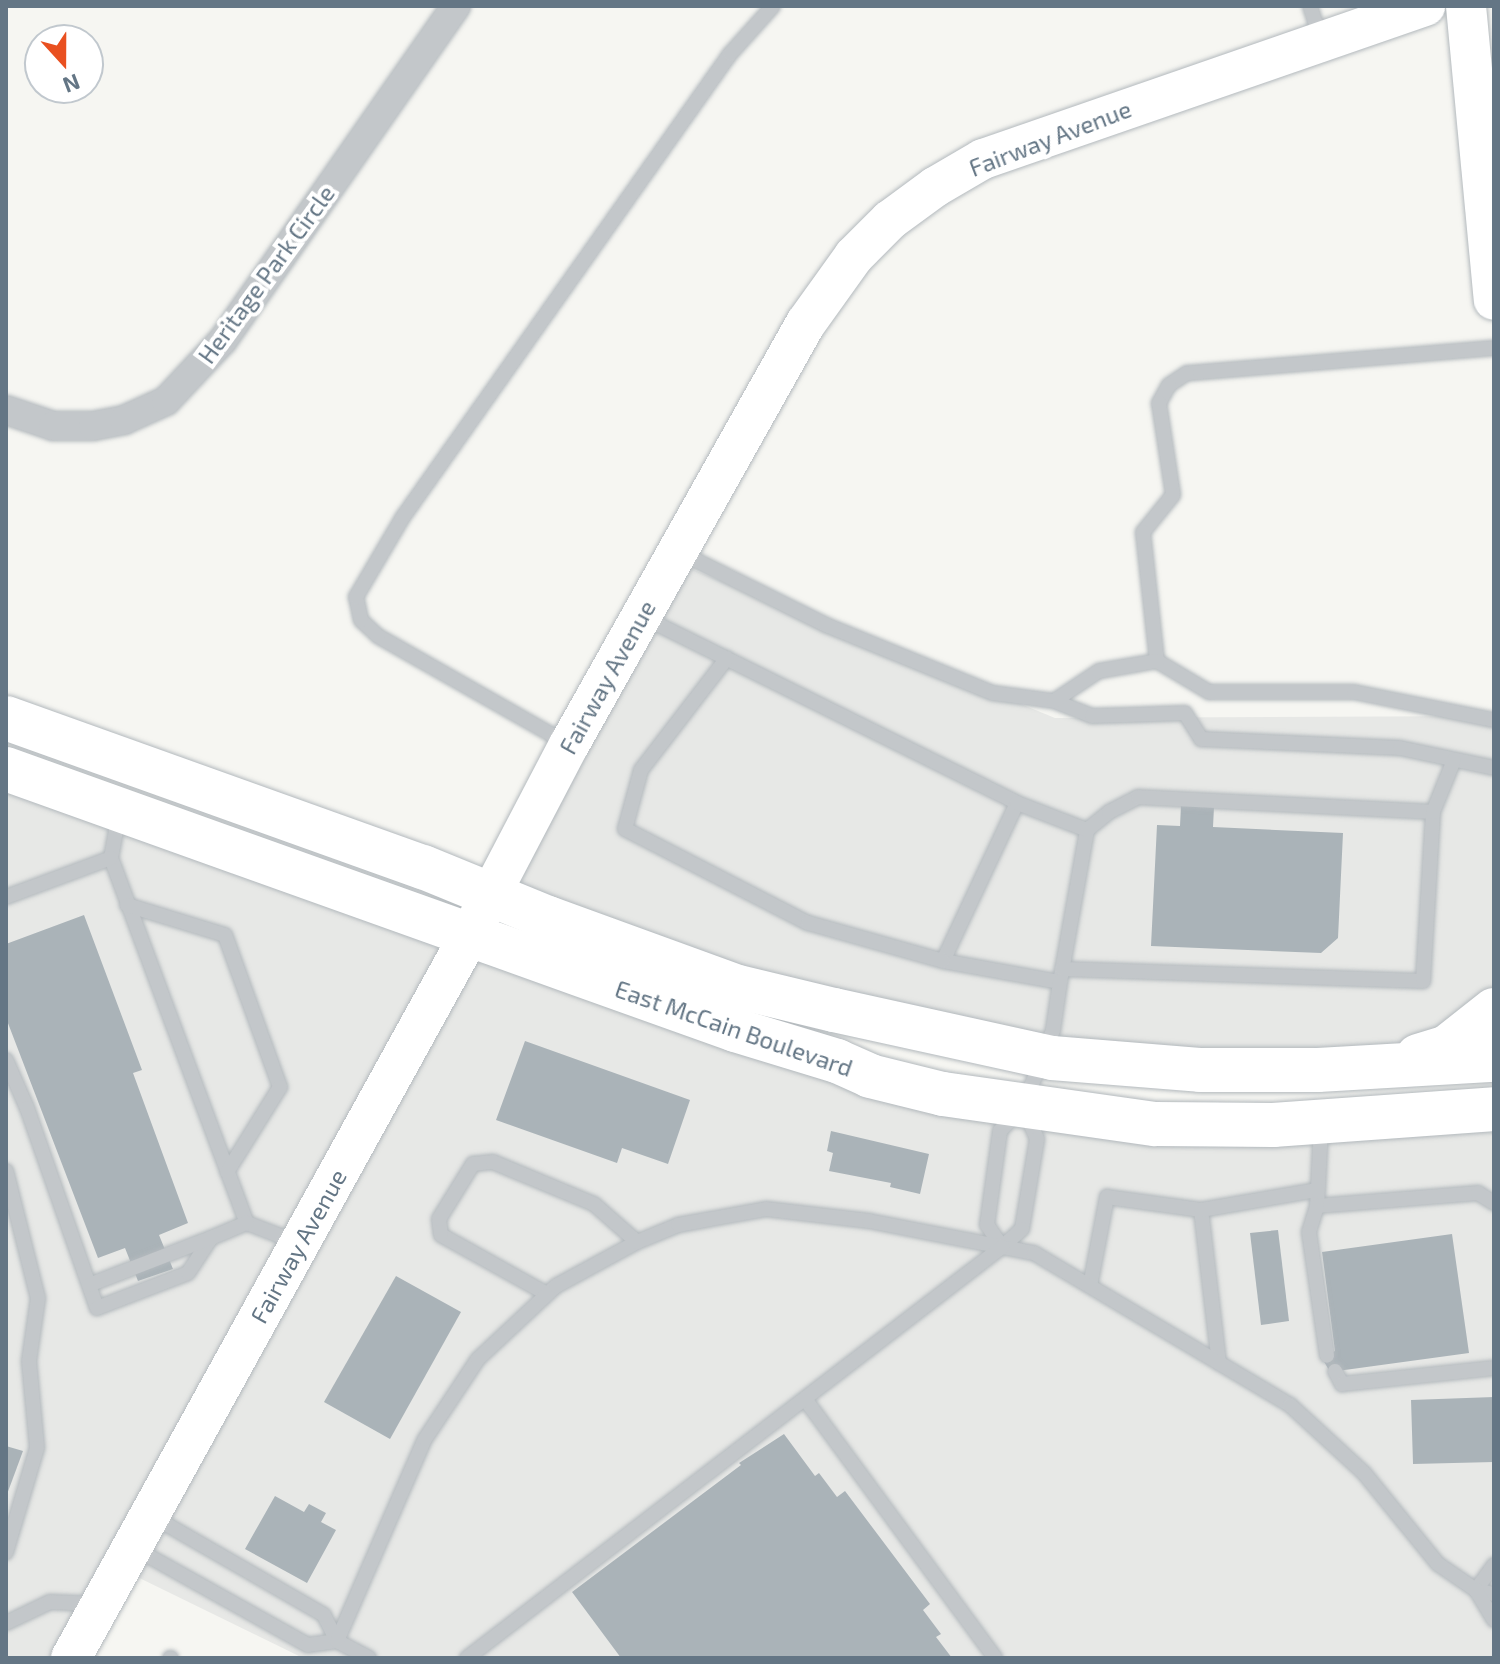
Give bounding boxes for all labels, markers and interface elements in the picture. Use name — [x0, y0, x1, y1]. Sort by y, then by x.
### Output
north arrow — [24, 24, 104, 104]
text: N — [60, 70, 84, 100]
street label: Fairway Avenue — [964, 94, 1136, 182]
street label: Heritage Park Circle — [192, 179, 340, 369]
street label: Fairway Avenue — [553, 595, 661, 759]
street label: East McCain Boulevard — [611, 974, 857, 1082]
street label: Fairway Avenue — [244, 1164, 352, 1328]

